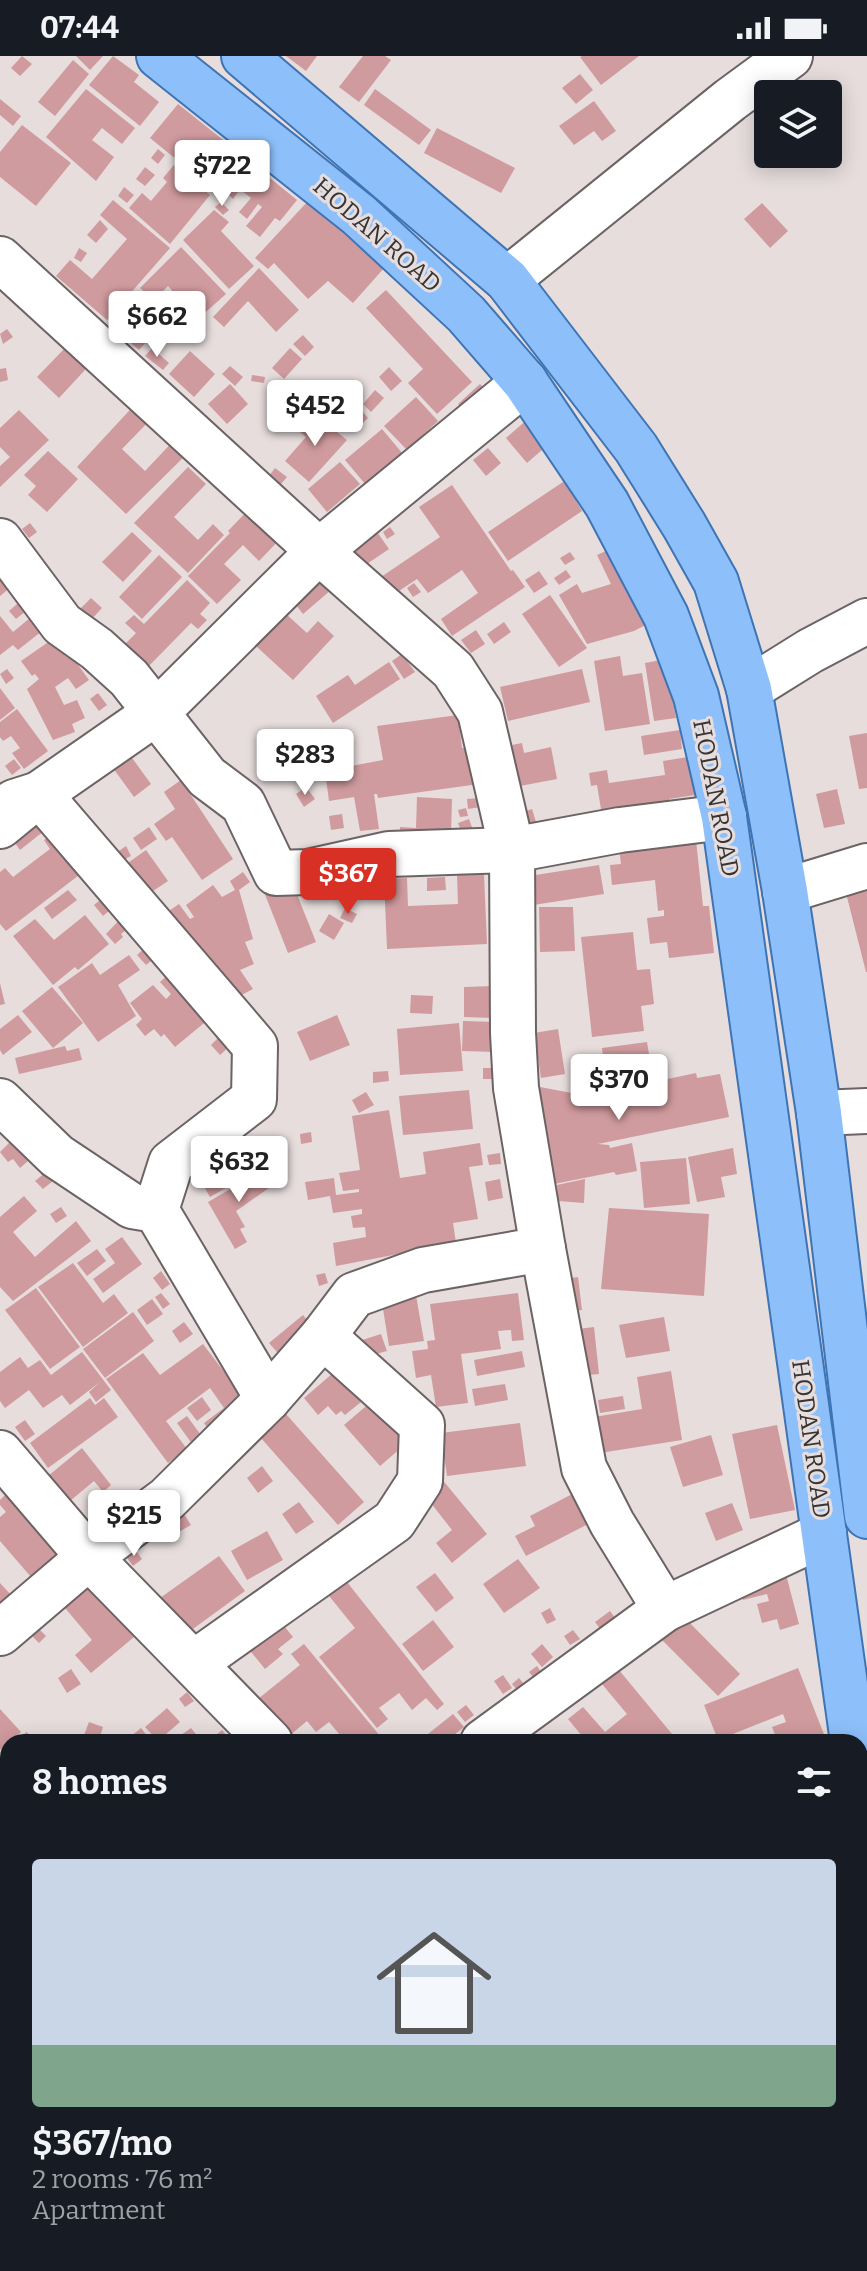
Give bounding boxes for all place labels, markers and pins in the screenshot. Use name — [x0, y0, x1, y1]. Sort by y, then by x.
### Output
pin: $722 — [175, 140, 269, 208]
pin: $662 — [110, 291, 204, 359]
pin: $452 — [268, 380, 362, 448]
pin: $283 — [258, 729, 352, 797]
pin: $367 — [301, 848, 395, 916]
pin: $370 — [572, 1054, 666, 1122]
pin: $632 — [192, 1136, 286, 1204]
pin: $215 — [87, 1490, 181, 1558]

